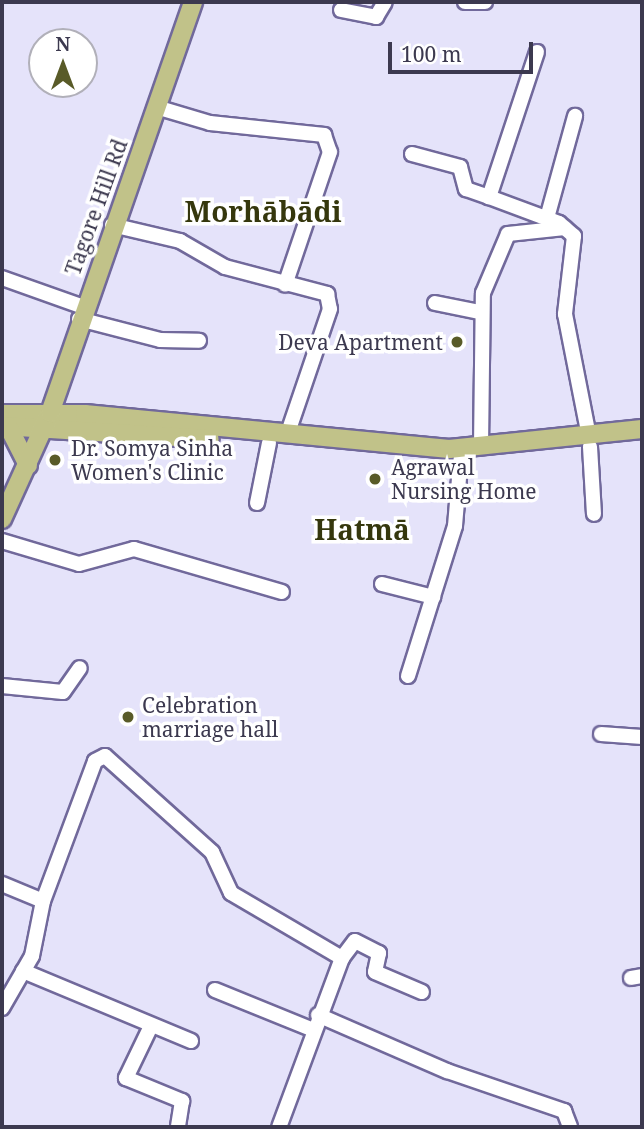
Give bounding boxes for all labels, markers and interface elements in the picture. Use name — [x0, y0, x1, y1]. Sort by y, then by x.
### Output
north arrow — [28, 28, 98, 98]
scale bar — [392, 28, 537, 72]
text: N — [56, 31, 70, 57]
text: 100 m — [401, 40, 462, 68]
street label: Tagore Hill Rd — [60, 136, 132, 278]
district label: Morhābādi — [185, 194, 341, 228]
place label: Deva Apartment — [278, 329, 443, 355]
marker: Deva Apartment — [449, 334, 465, 350]
place label: Dr. Somya Sinha Women's Clinic — [71, 435, 233, 485]
marker: Dr. Somya Sinha Women's Clinic — [45, 450, 65, 470]
place label: Agrawal Nursing Home — [391, 454, 537, 504]
marker: Agrawal Nursing Home — [365, 469, 385, 489]
district label: Hatmā — [314, 512, 410, 546]
place label: Celebration marriage hall — [142, 692, 278, 742]
marker: Celebration marriage hall — [120, 709, 136, 725]

